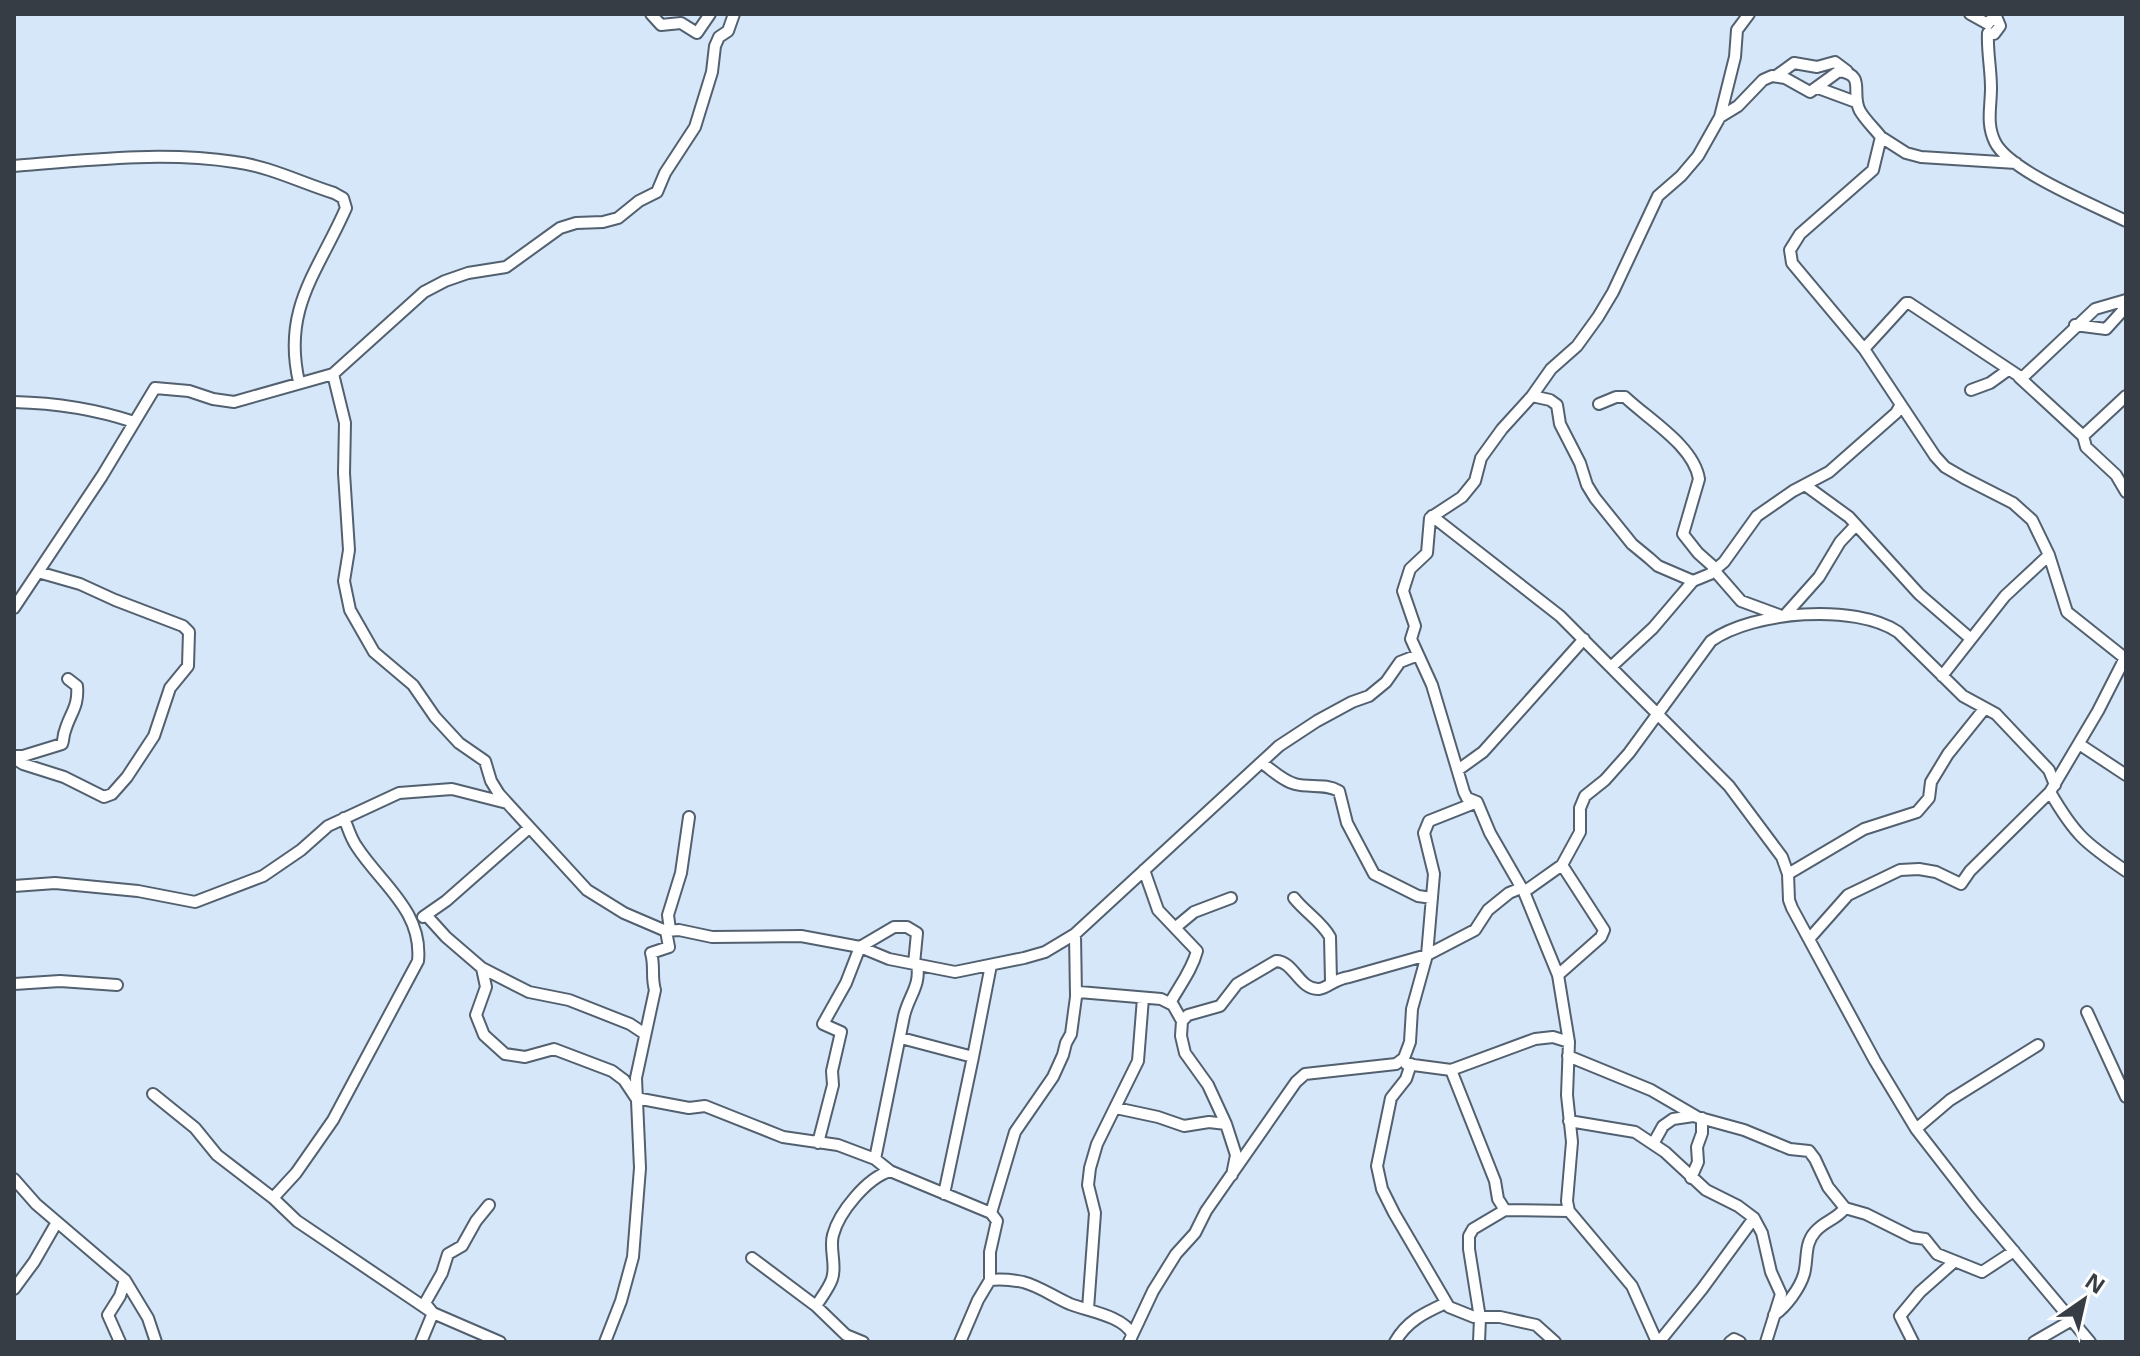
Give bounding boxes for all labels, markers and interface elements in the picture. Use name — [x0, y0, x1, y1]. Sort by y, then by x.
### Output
north arrow — [2044, 1260, 2124, 1340]
text: N — [2080, 1265, 2112, 1300]

